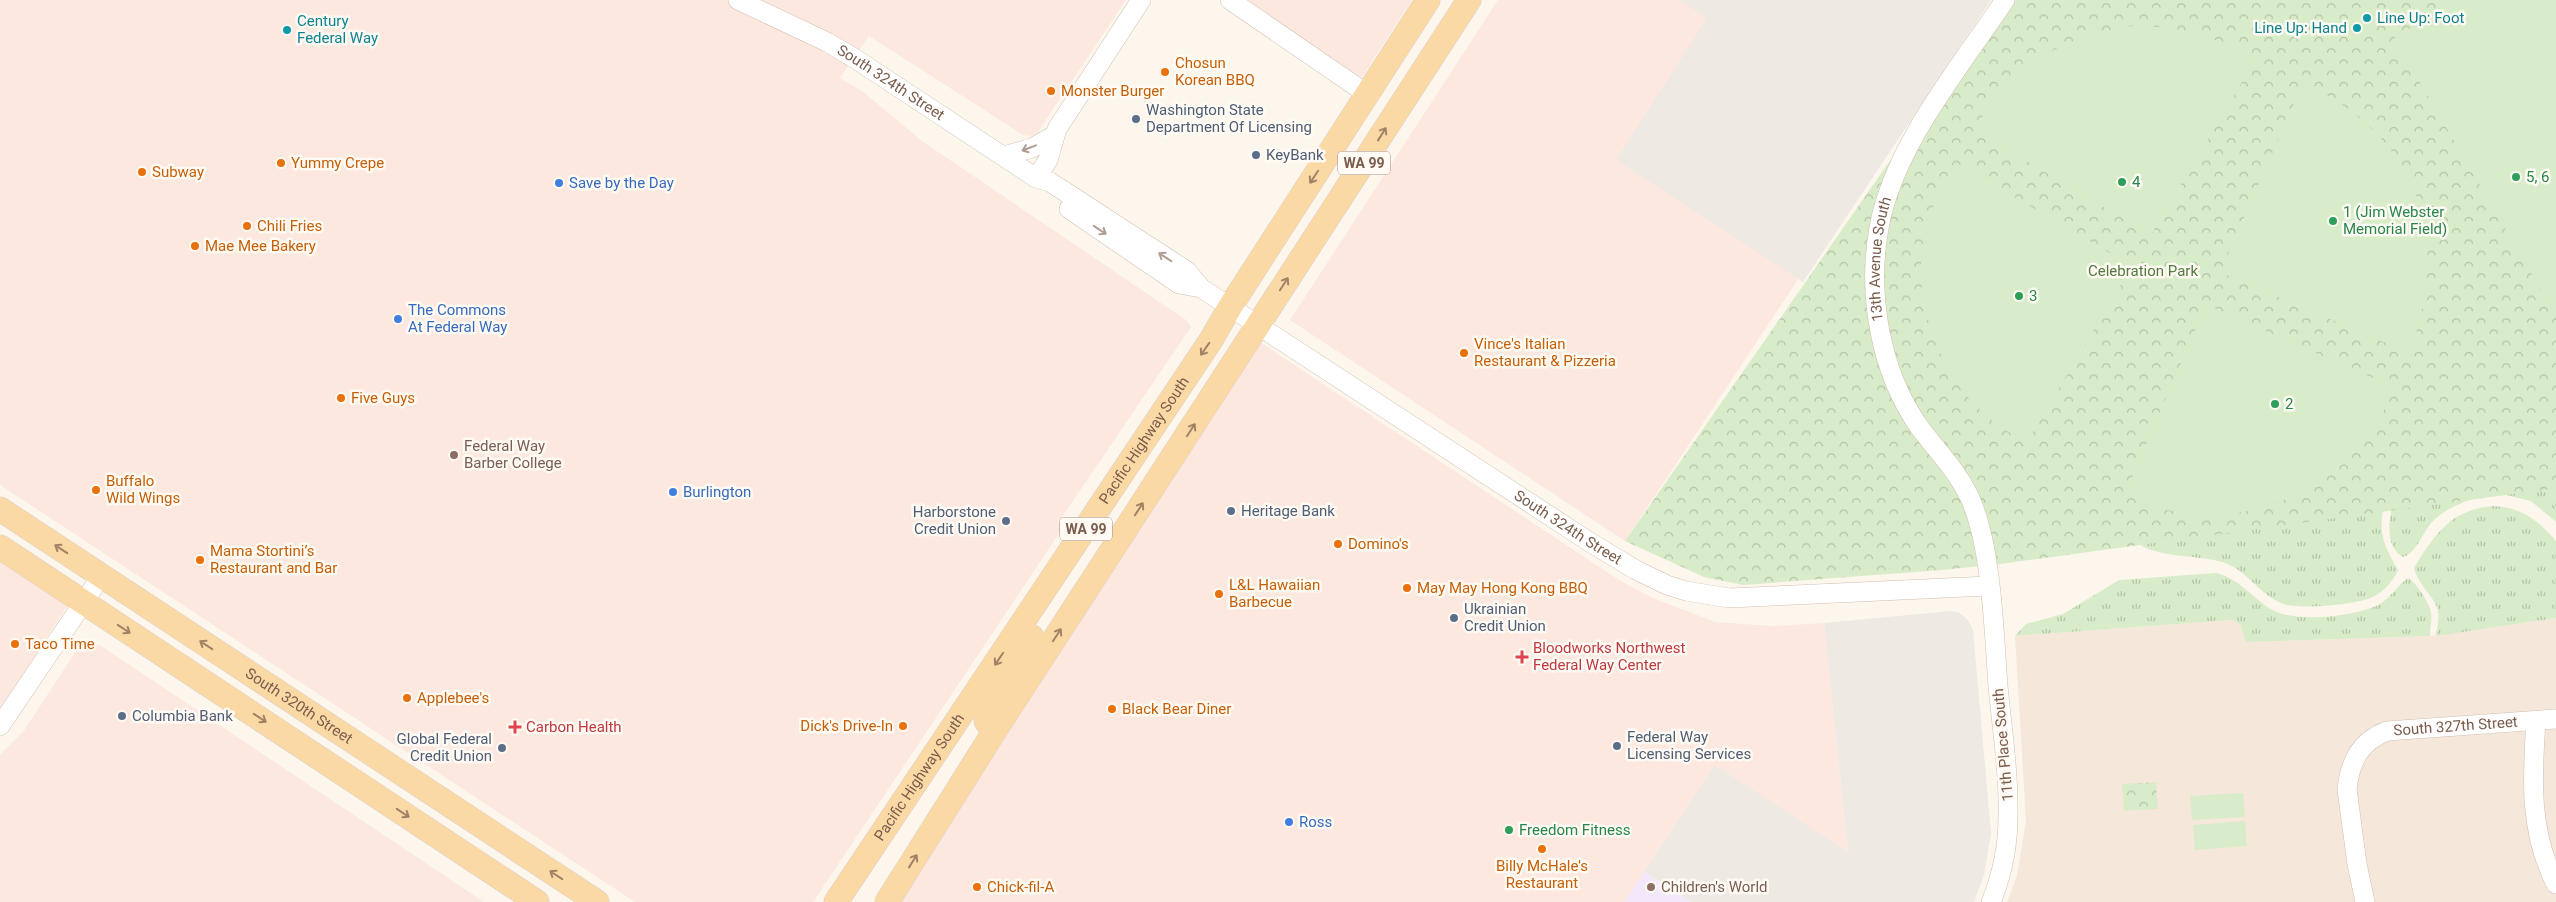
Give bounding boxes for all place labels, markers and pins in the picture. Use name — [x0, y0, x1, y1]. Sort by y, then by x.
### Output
place label: Line Up: Foot — [2377, 9, 2464, 27]
place label: Century Federal Way — [297, 12, 378, 47]
marker: Line Up: Foot — [2361, 12, 2373, 24]
place label: Line Up: Hand — [2254, 19, 2347, 37]
marker: Line Up: Hand — [2351, 22, 2363, 34]
marker: Century Federal Way — [281, 24, 293, 36]
place label: Chosun Korean BBQ — [1175, 54, 1255, 89]
marker: Chosun Korean BBQ — [1159, 66, 1171, 78]
place label: Monster Burger — [1061, 82, 1164, 100]
marker: Monster Burger — [1045, 85, 1057, 97]
place label: Washington State Department Of Licensing — [1146, 101, 1312, 136]
marker: Washington State Department Of Licensing — [1130, 113, 1142, 125]
place label: KeyBank — [1266, 146, 1324, 164]
marker: KeyBank — [1250, 149, 1262, 161]
place label: Yummy Crepe — [291, 154, 384, 172]
marker: Yummy Crepe — [275, 157, 287, 169]
place label: Subway — [152, 163, 204, 181]
marker: Subway — [136, 166, 148, 178]
place label: 5, 6 — [2526, 168, 2550, 186]
marker: 5, 6 — [2510, 171, 2522, 183]
place label: 4 — [2132, 173, 2141, 191]
place label: Save by the Day — [569, 174, 674, 192]
marker: 4 — [2116, 176, 2128, 188]
marker: Save by the Day — [553, 177, 565, 189]
place label: 1 (Jim Webster Memorial Field) — [2343, 203, 2447, 238]
marker: 1 (Jim Webster Memorial Field) — [2327, 215, 2339, 227]
place label: Chili Fries — [257, 217, 322, 235]
marker: Chili Fries — [241, 220, 253, 232]
place label: Mae Mee Bakery — [205, 237, 316, 255]
marker: Mae Mee Bakery — [189, 240, 201, 252]
place label: 3 — [2029, 287, 2037, 305]
marker: 3 — [2013, 290, 2025, 302]
place label: The Commons At Federal Way — [408, 301, 507, 336]
marker: The Commons At Federal Way — [392, 313, 404, 325]
place label: Vince's Italian Restaurant & Pizzeria — [1474, 335, 1616, 370]
marker: Vince's Italian Restaurant & Pizzeria — [1458, 347, 1470, 359]
place label: Five Guys — [351, 389, 415, 407]
marker: Five Guys — [335, 392, 347, 404]
place label: 2 — [2285, 395, 2293, 413]
marker: 2 — [2269, 398, 2281, 410]
place label: Federal Way Barber College — [464, 437, 562, 472]
marker: Federal Way Barber College — [448, 449, 460, 461]
place label: Buffalo Wild Wings — [106, 472, 180, 507]
place label: Burlington — [683, 483, 751, 501]
marker: Buffalo Wild Wings — [90, 484, 102, 496]
marker: Burlington — [667, 486, 679, 498]
place label: Heritage Bank — [1241, 502, 1335, 520]
place label: Harborstone Credit Union — [913, 503, 996, 538]
marker: Heritage Bank — [1225, 505, 1237, 517]
marker: Harborstone Credit Union — [1000, 515, 1012, 527]
place label: Domino's — [1348, 535, 1409, 553]
marker: Domino's — [1332, 538, 1344, 550]
place label: Mama Stortini’s Restaurant and Bar — [210, 542, 337, 577]
marker: Mama Stortini’s Restaurant and Bar — [194, 554, 206, 566]
place label: L&L Hawaiian Barbecue — [1229, 576, 1320, 611]
place label: May May Hong Kong BBQ — [1417, 579, 1588, 597]
marker: May May Hong Kong BBQ — [1401, 582, 1413, 594]
marker: L&L Hawaiian Barbecue — [1213, 588, 1225, 600]
place label: Ukrainian Credit Union — [1464, 600, 1546, 635]
marker: Ukrainian Credit Union — [1448, 612, 1460, 624]
place label: Taco Time — [25, 635, 95, 653]
marker: Taco Time — [9, 638, 21, 650]
place label: Bloodworks Northwest Federal Way Center — [1533, 639, 1685, 674]
marker: Bloodworks Northwest Federal Way Center — [1515, 650, 1529, 664]
place label: Applebee's — [417, 689, 489, 707]
marker: Applebee's — [401, 692, 413, 704]
place label: Black Bear Diner — [1122, 700, 1231, 718]
marker: Black Bear Diner — [1106, 703, 1118, 715]
place label: Columbia Bank — [132, 707, 233, 725]
marker: Columbia Bank — [116, 710, 128, 722]
place label: Dick's Drive-In — [800, 717, 893, 735]
place label: Carbon Health — [526, 718, 622, 736]
marker: Carbon Health — [508, 720, 522, 734]
marker: Dick's Drive-In — [897, 720, 909, 732]
place label: Federal Way Licensing Services — [1627, 728, 1751, 763]
place label: Global Federal Credit Union — [397, 730, 492, 765]
marker: Federal Way Licensing Services — [1611, 740, 1623, 752]
marker: Global Federal Credit Union — [496, 742, 508, 754]
place label: Ross — [1299, 813, 1332, 831]
marker: Ross — [1283, 816, 1295, 828]
place label: Freedom Fitness — [1519, 821, 1630, 839]
marker: Freedom Fitness — [1503, 824, 1515, 836]
marker: Billy McHale's Restaurant — [1536, 843, 1548, 855]
place label: Billy McHale's Restaurant — [1496, 857, 1588, 892]
place label: Chick-fil-A — [987, 878, 1054, 896]
place label: Children's World — [1661, 878, 1768, 896]
marker: Chick-fil-A — [971, 881, 983, 893]
marker: Children's World — [1645, 881, 1657, 893]

